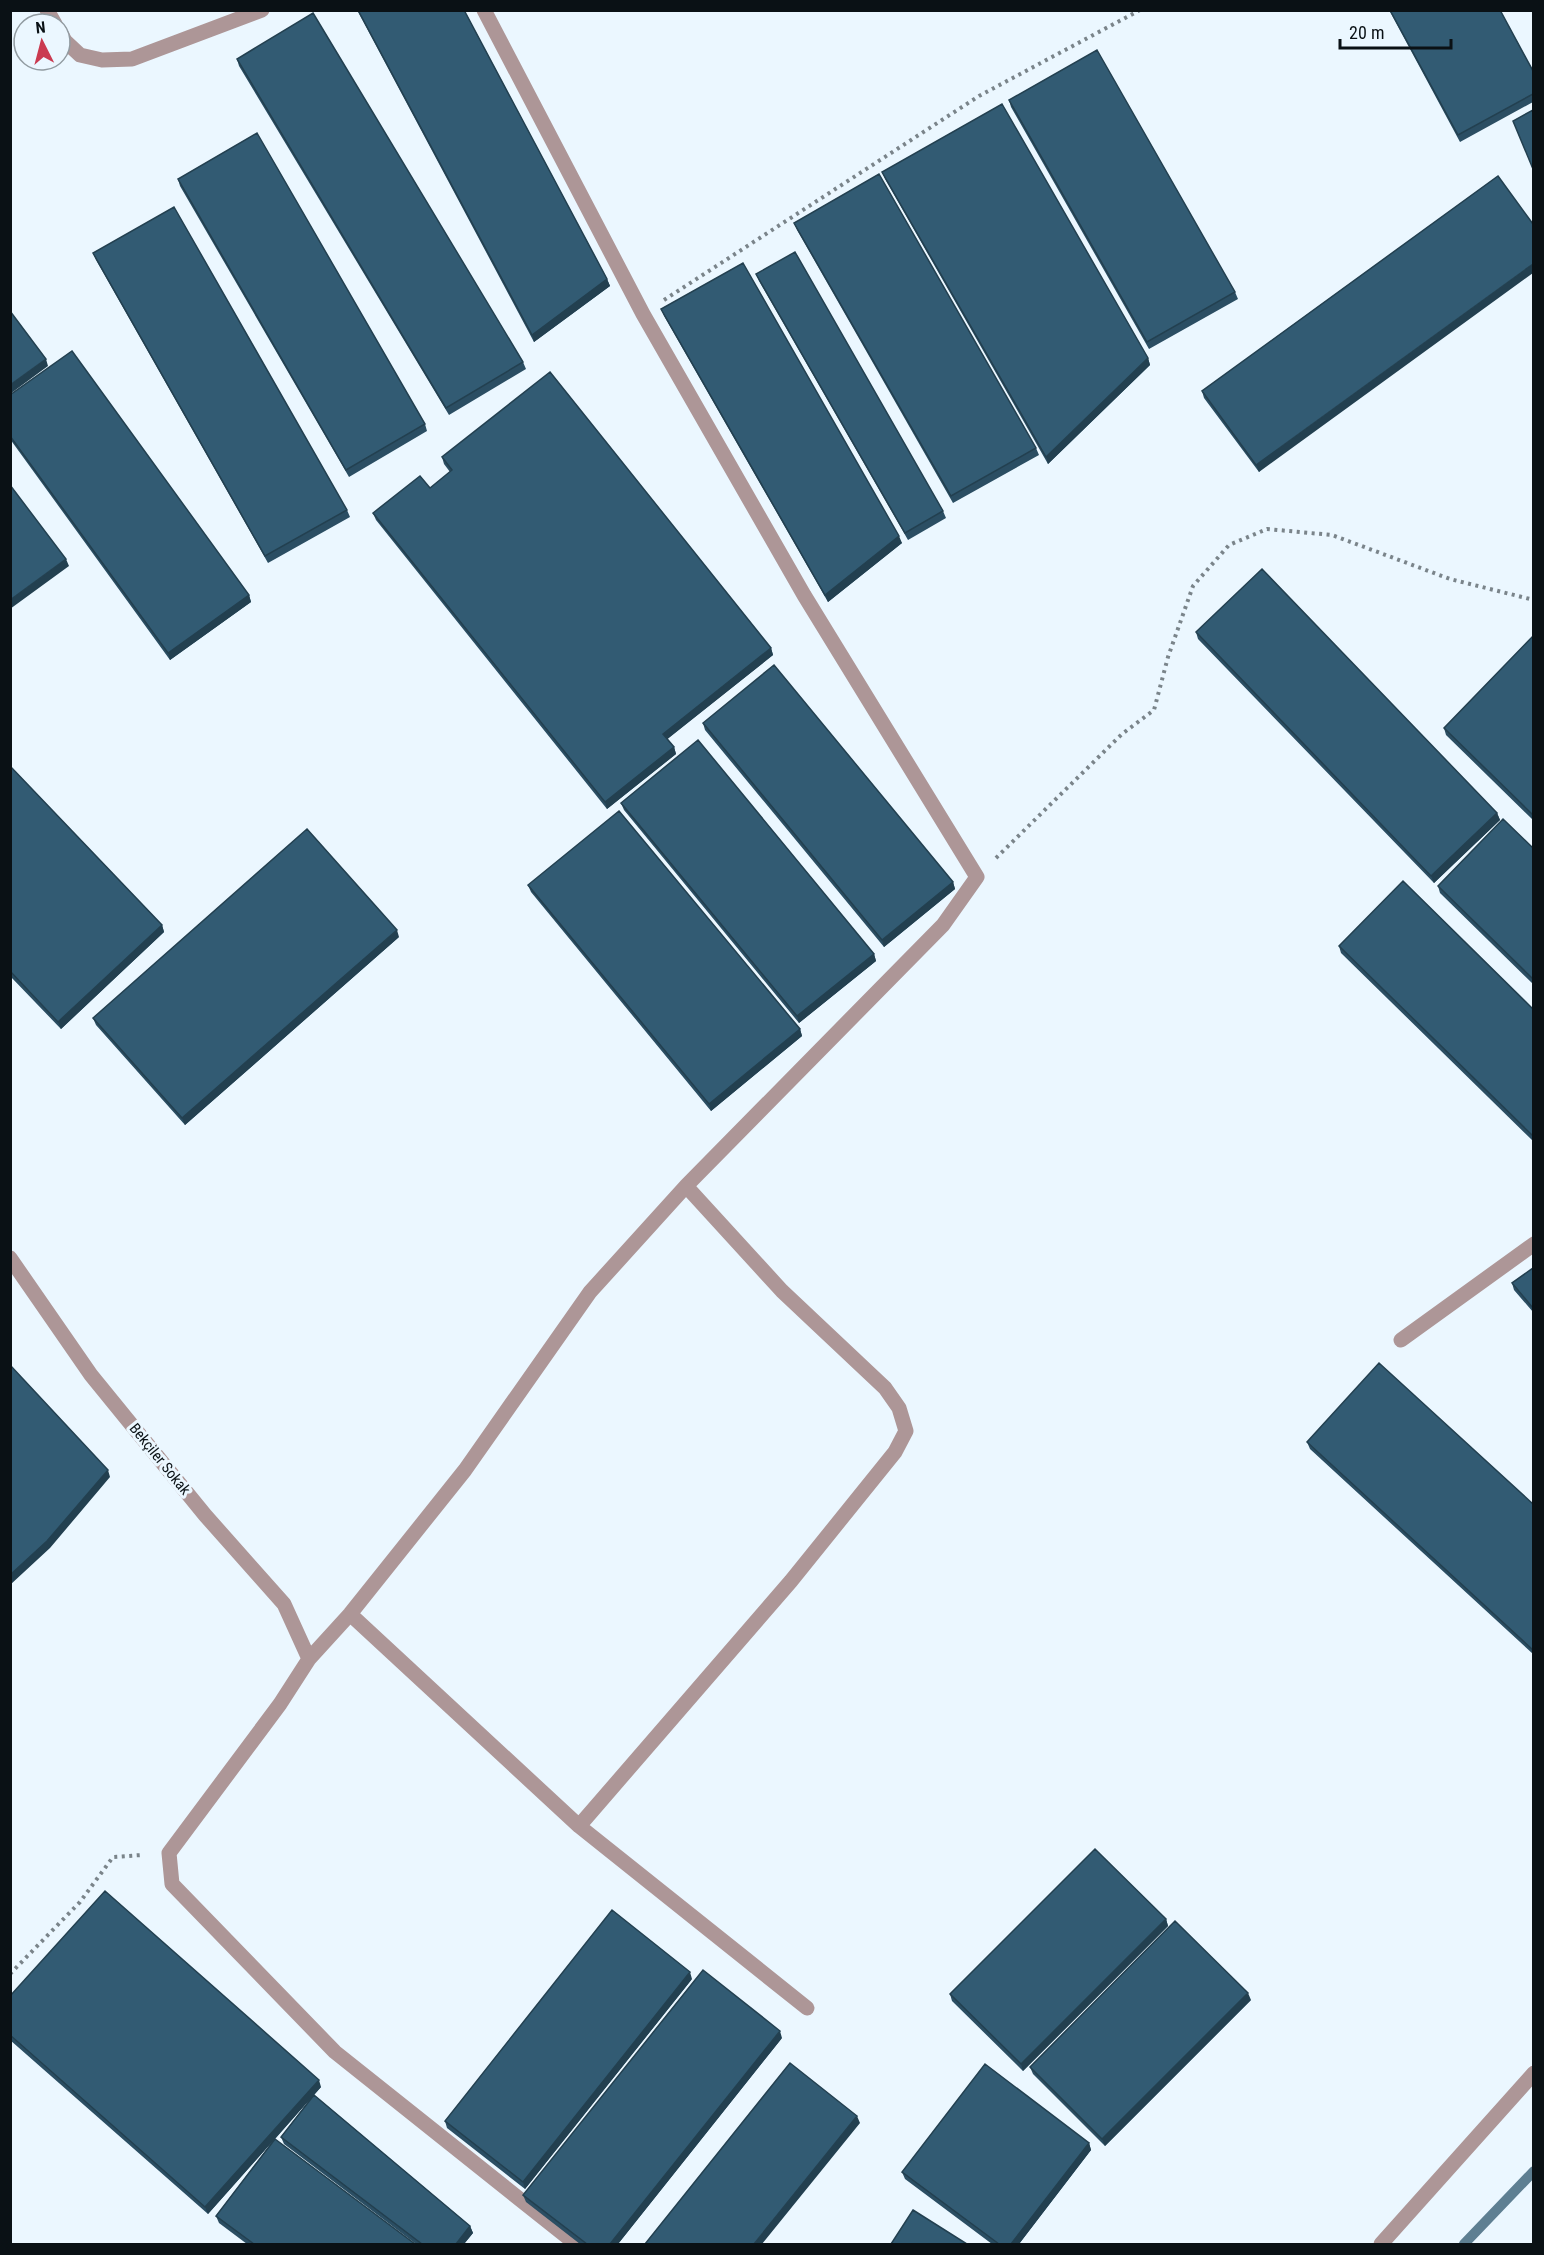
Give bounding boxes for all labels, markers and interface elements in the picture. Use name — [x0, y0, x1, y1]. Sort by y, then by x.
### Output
north arrow — [12, 12, 72, 72]
scale bar — [1340, 12, 1451, 50]
text: N — [35, 18, 46, 38]
text: 20 m — [1349, 22, 1384, 43]
street label: Bekçiler Sokak — [126, 1420, 194, 1499]

